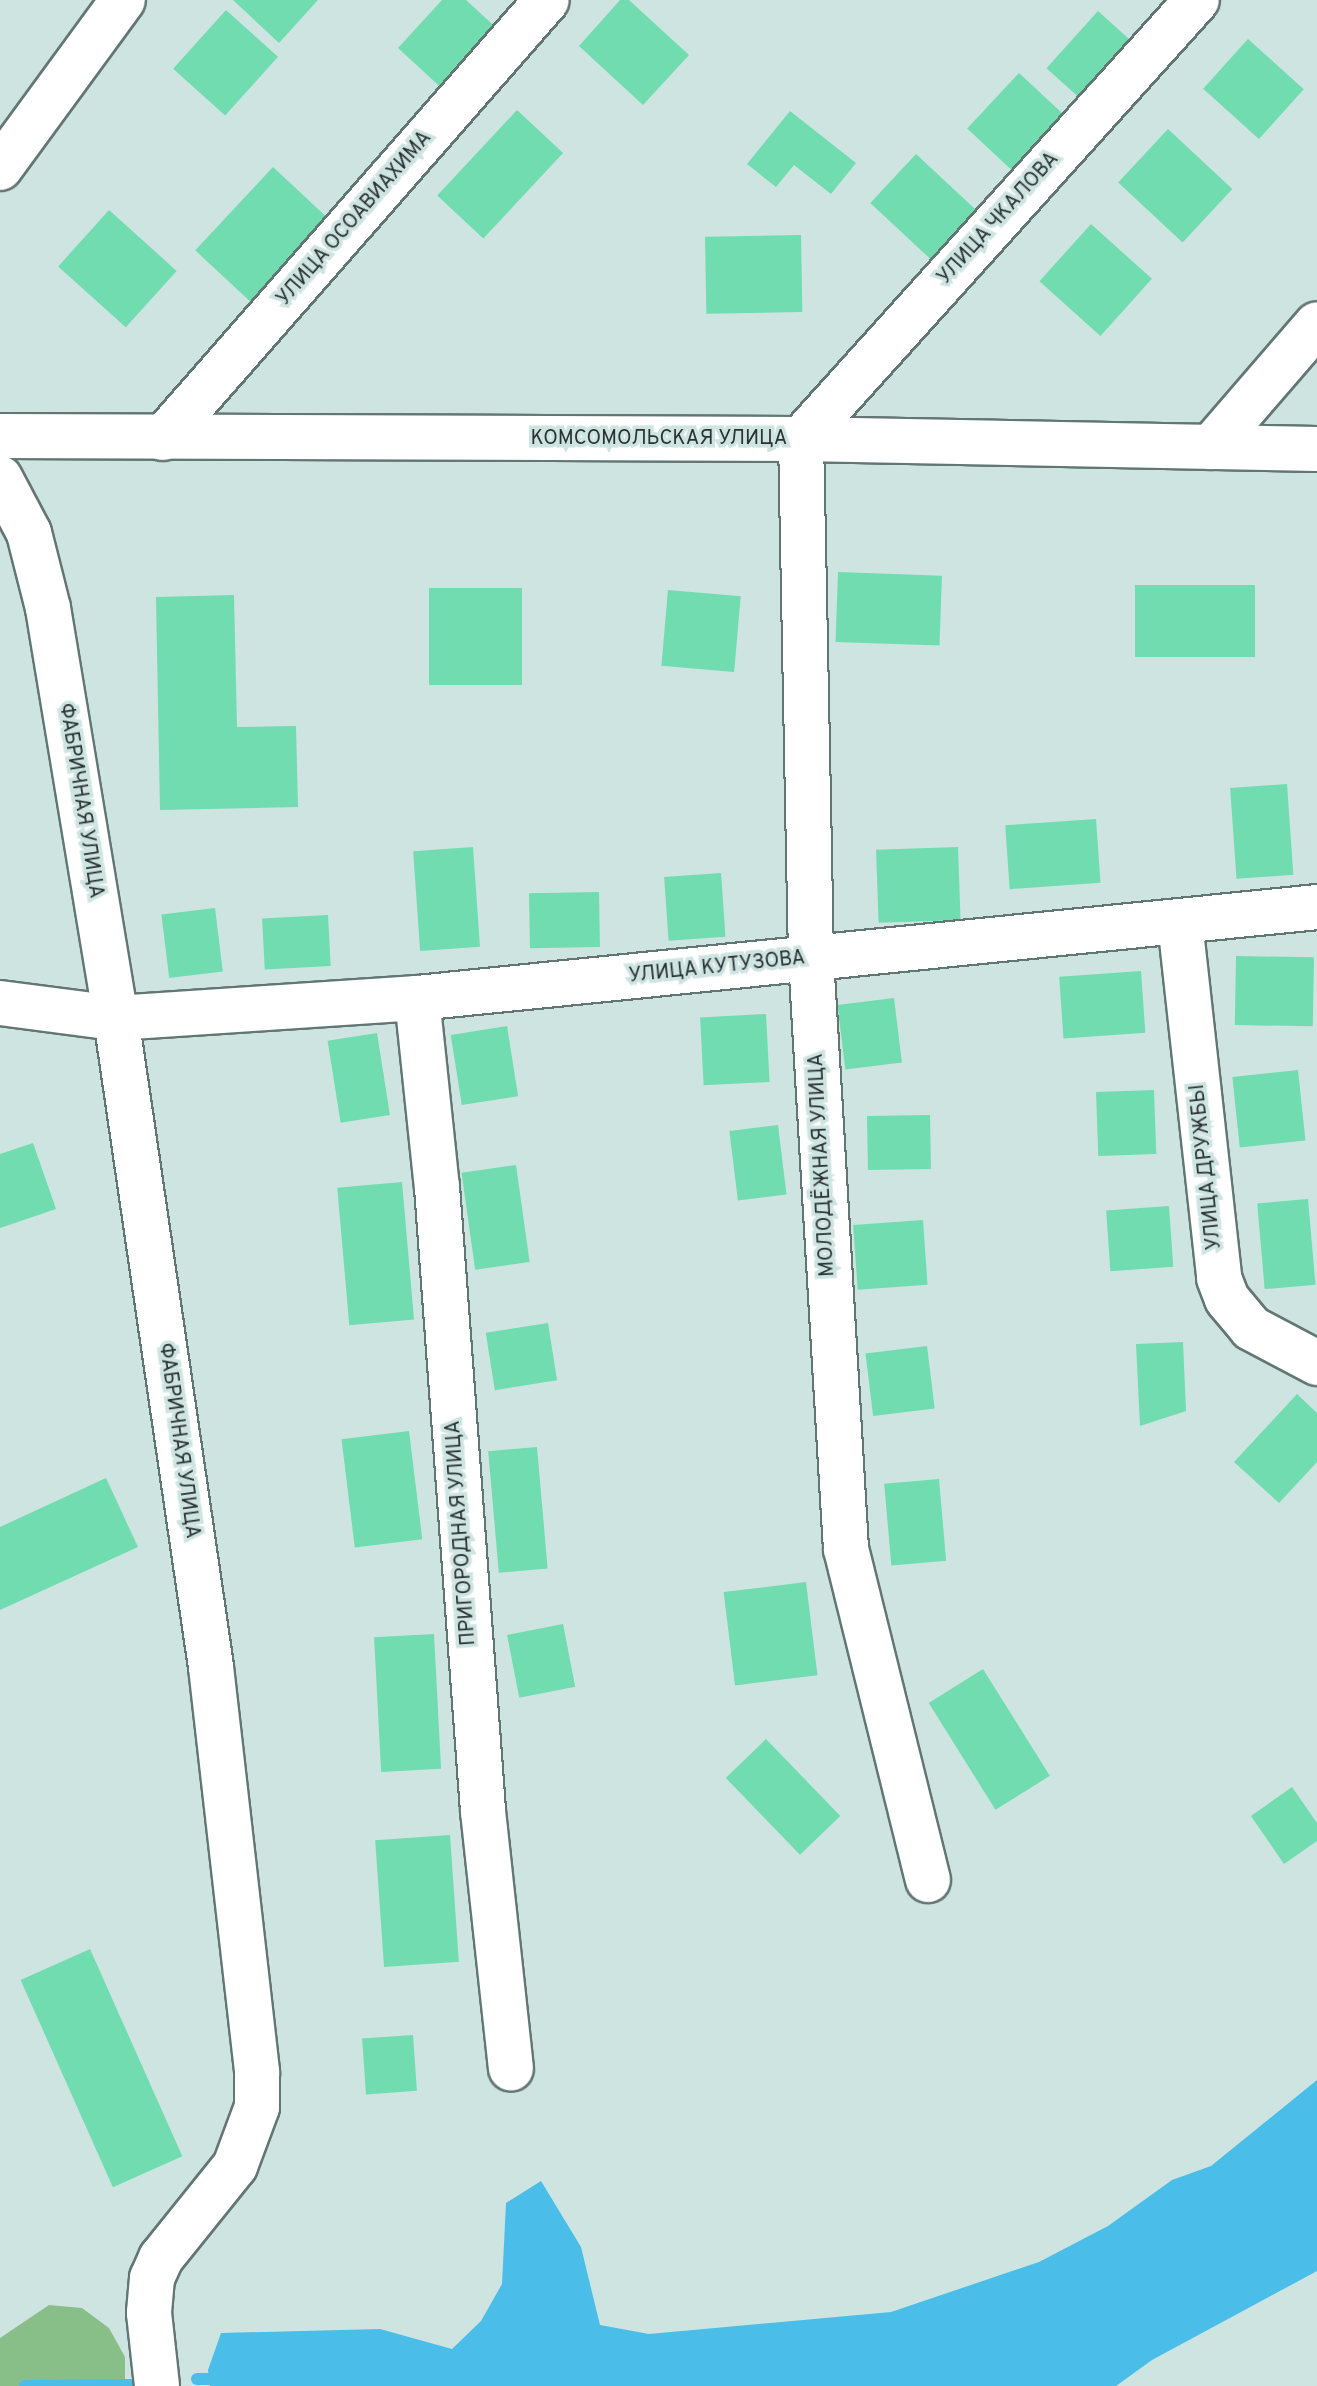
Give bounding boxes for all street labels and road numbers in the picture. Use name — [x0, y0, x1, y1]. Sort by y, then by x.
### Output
street label: УЛИЦА ОСОАВИАХИМА — [272, 126, 438, 312]
street label: УЛИЦА ЧКАЛОВА — [933, 148, 1065, 290]
street label: КОМСОМОЛЬСКАЯ УЛИЦА — [531, 427, 787, 451]
street label: ФАБРИЧНАЯ УЛИЦА — [53, 702, 107, 900]
street label: УЛИЦА КУТУЗОВА — [627, 947, 807, 989]
street label: МОЛОДЁЖНАЯ УЛИЦА — [805, 1053, 841, 1277]
street label: УЛИЦА ДРУЖБЫ — [1186, 1083, 1228, 1251]
street label: ФАБРИЧНАЯ УЛИЦА — [152, 1342, 204, 1540]
street label: ПРИГОРОДНАЯ УЛИЦА — [442, 1420, 482, 1646]

